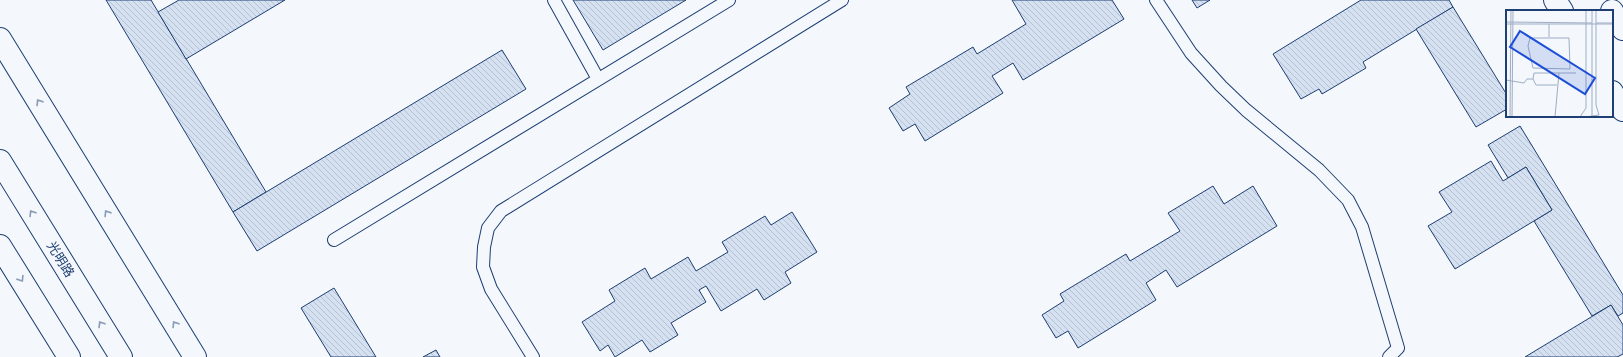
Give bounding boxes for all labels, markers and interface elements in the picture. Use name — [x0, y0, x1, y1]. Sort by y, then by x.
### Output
inset map — [1506, 10, 1613, 117]
one-way arrow — [36, 99, 43, 106]
one-way arrow — [29, 210, 37, 217]
one-way arrow — [104, 210, 111, 217]
street label: 光明路 — [44, 239, 77, 280]
one-way arrow — [16, 275, 23, 282]
one-way arrow — [98, 321, 105, 328]
one-way arrow — [172, 321, 180, 328]

